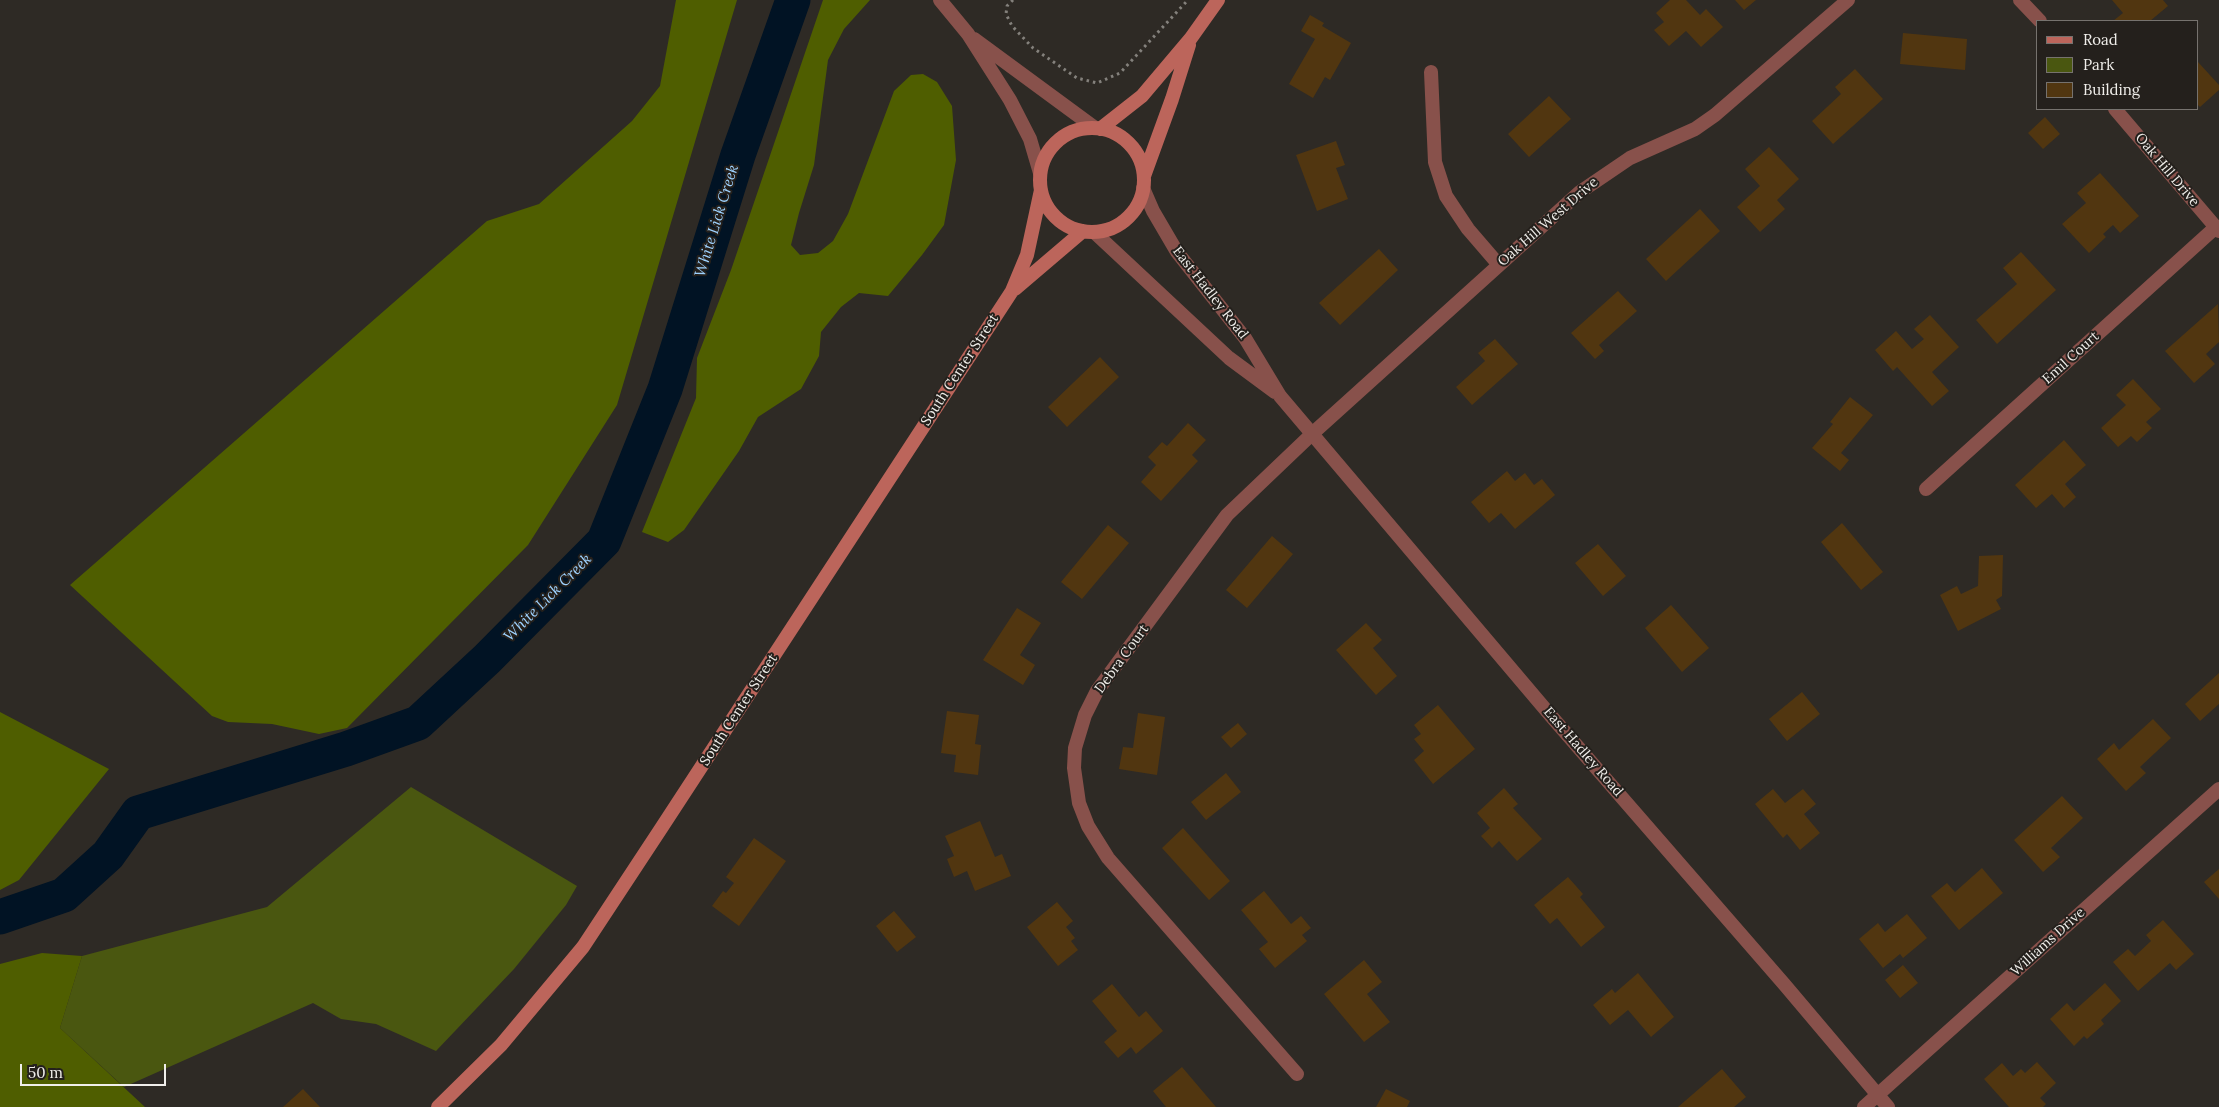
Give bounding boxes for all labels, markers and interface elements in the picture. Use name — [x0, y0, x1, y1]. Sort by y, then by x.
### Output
legend — [2036, 20, 2199, 110]
text: Road — [2083, 30, 2118, 49]
text: Park — [2083, 55, 2114, 74]
text: Building — [2083, 80, 2140, 99]
street label: Oak Hill Drive — [2131, 130, 2203, 210]
water label: White Lick Creek — [691, 163, 743, 279]
street label: Oak Hill West Drive — [1495, 174, 1601, 270]
street label: East Hadley Road — [1169, 243, 1251, 343]
street label: South Center Street — [918, 311, 1002, 429]
street label: Emil Court — [2039, 328, 2103, 388]
water label: White Lick Creek — [500, 550, 596, 646]
street label: Debra Court — [1091, 621, 1153, 697]
street label: South Center Street — [697, 651, 781, 769]
street label: East Hadley Road — [1540, 704, 1626, 800]
street label: Williams Drive — [2007, 904, 2089, 980]
scale bar — [22, 1054, 169, 1086]
text: 50 m — [28, 1063, 63, 1082]

